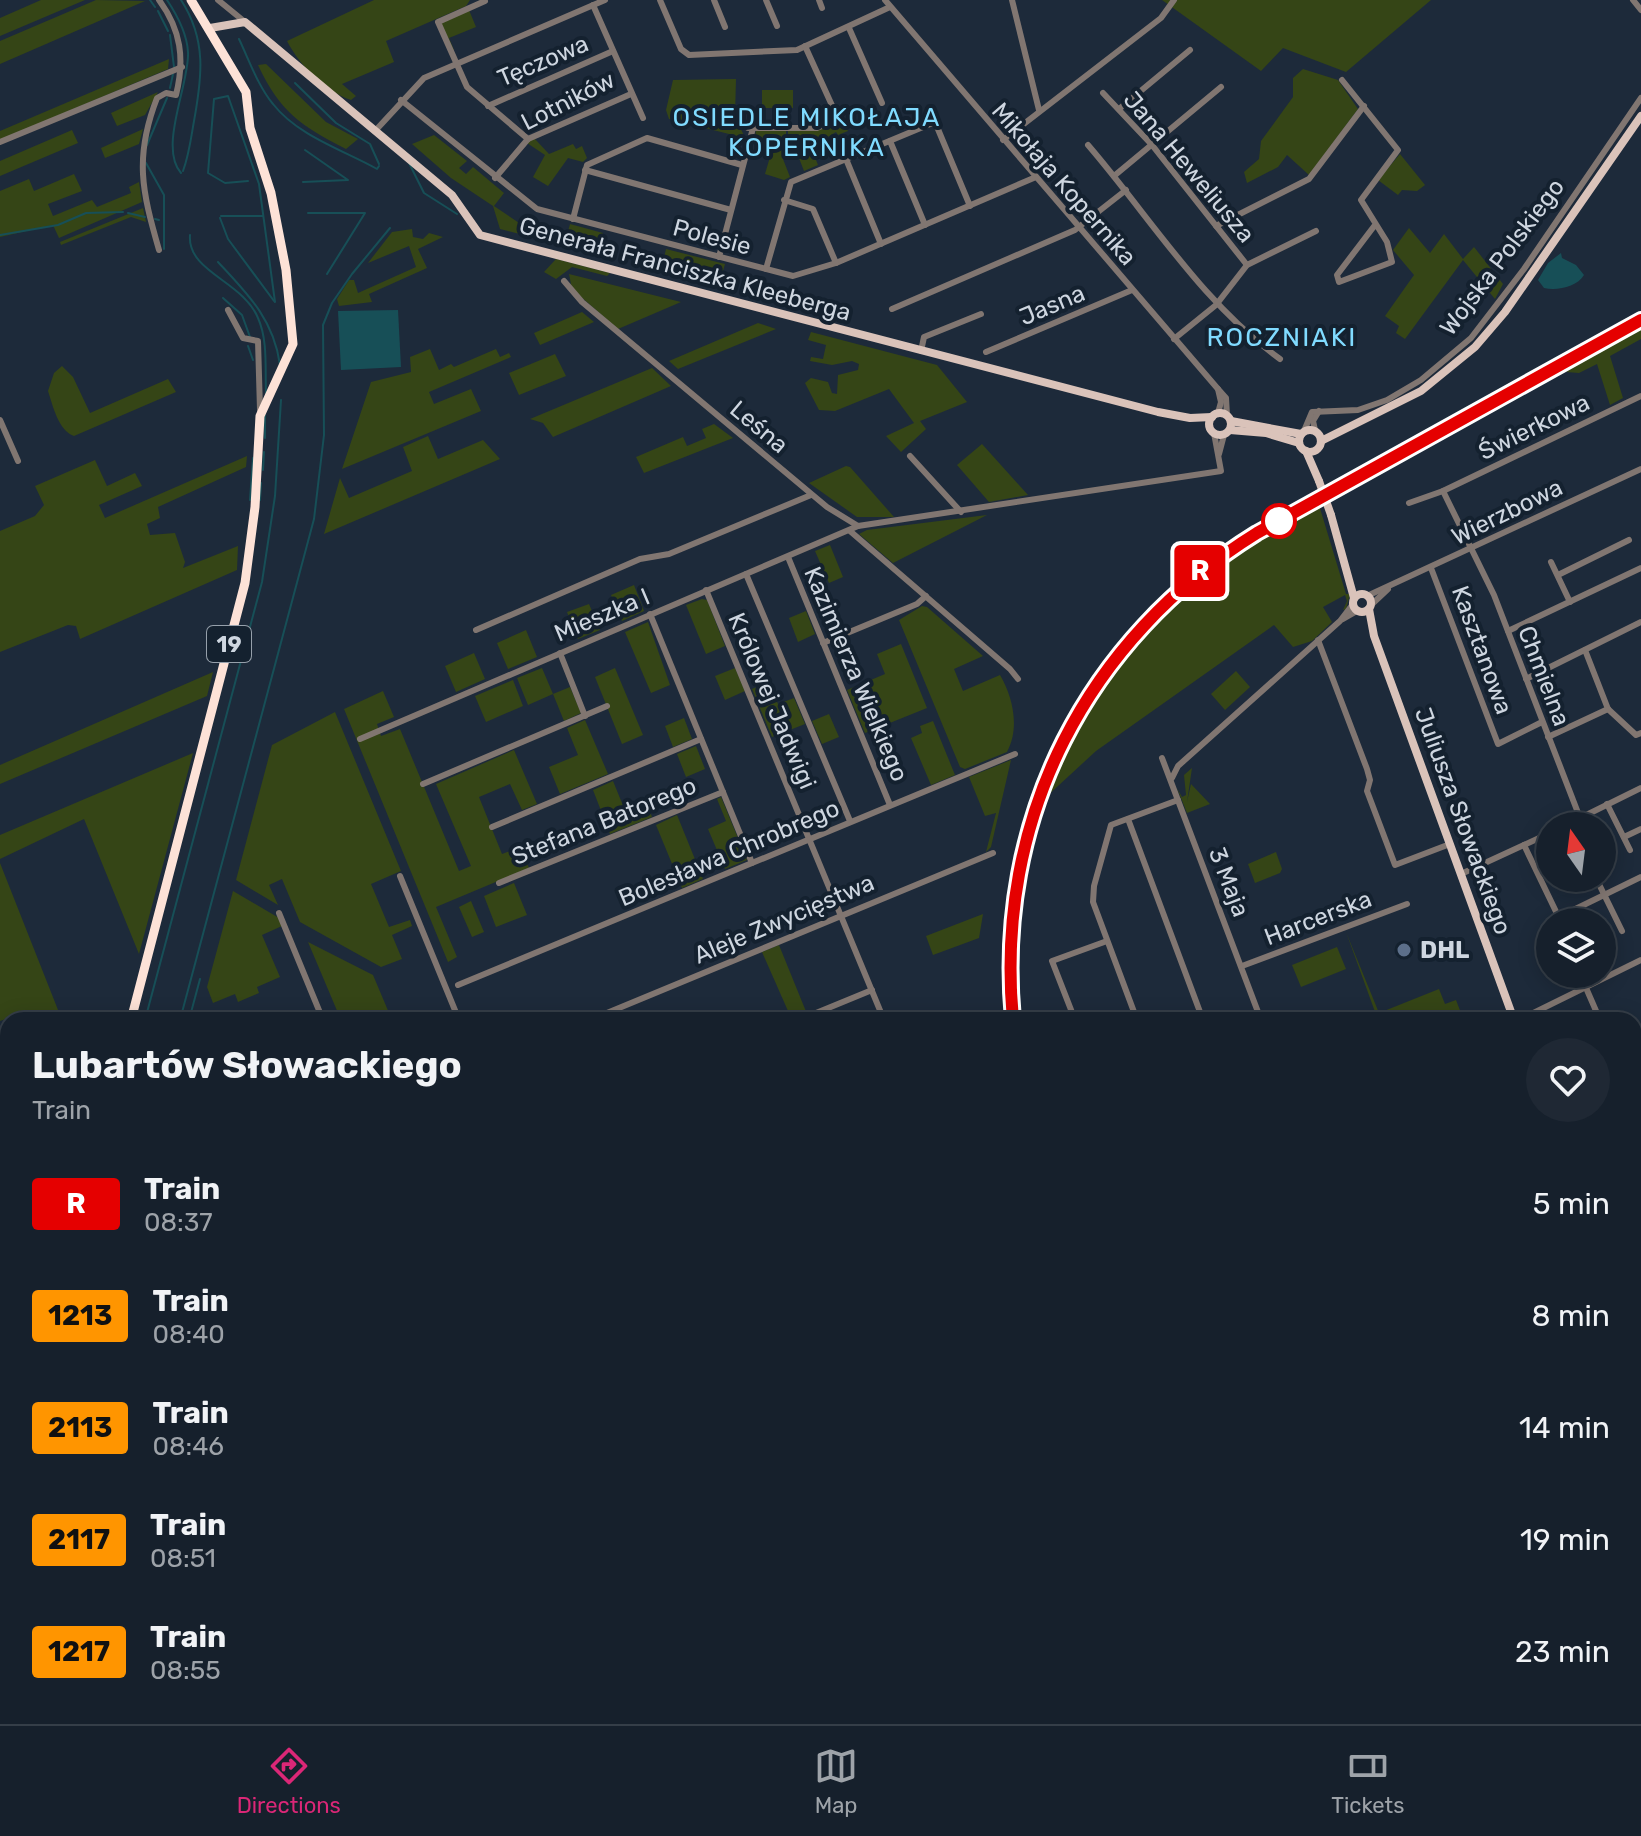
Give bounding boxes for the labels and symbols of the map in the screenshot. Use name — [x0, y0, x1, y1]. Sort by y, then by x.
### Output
street label: Tęczowa — [493, 29, 593, 93]
street label: Lotników — [517, 66, 619, 136]
street label: Jana Heweliusza — [1118, 86, 1260, 248]
street label: Mikołaja Kopernika — [986, 97, 1142, 271]
district label: OSIEDLE MIKOŁAJA KOPERNIKA — [673, 102, 941, 163]
street label: Wojska Polskiego — [1434, 173, 1570, 341]
street label: Generała Franciszka Kleeberga — [516, 211, 854, 327]
street label: Polesie — [670, 213, 754, 261]
street label: Jasna — [1015, 279, 1089, 331]
district label: ROCZNIAKI — [1207, 322, 1357, 353]
street label: Świerkowa — [1474, 388, 1594, 466]
street label: Leśna — [724, 395, 794, 459]
street label: Wierzbowa — [1447, 473, 1567, 551]
unlabelled marker — [1262, 504, 1296, 538]
line badge: R — [1174, 545, 1226, 597]
street label: Kazimierza Wielkiego — [798, 563, 914, 785]
street label: Mieszka I — [550, 582, 654, 648]
street label: Kasztanowa — [1446, 582, 1518, 718]
street label: Królowej Jadwigi — [722, 609, 822, 793]
street label: Chmielna — [1512, 622, 1576, 730]
road number: 19 — [207, 626, 251, 662]
street label: Juliusza Słowackiego — [1409, 704, 1517, 938]
street label: Stefana Batorego — [508, 771, 700, 871]
street label: Bolesława Chrobrego — [614, 794, 844, 912]
north arrow — [1536, 812, 1616, 892]
street label: 3 Maja — [1203, 843, 1255, 921]
street label: Aleje Zwycięstwa — [690, 868, 878, 970]
street label: Harcerska — [1260, 885, 1376, 951]
place label: DHL — [1420, 936, 1469, 964]
marker: DHL — [1395, 941, 1413, 959]

